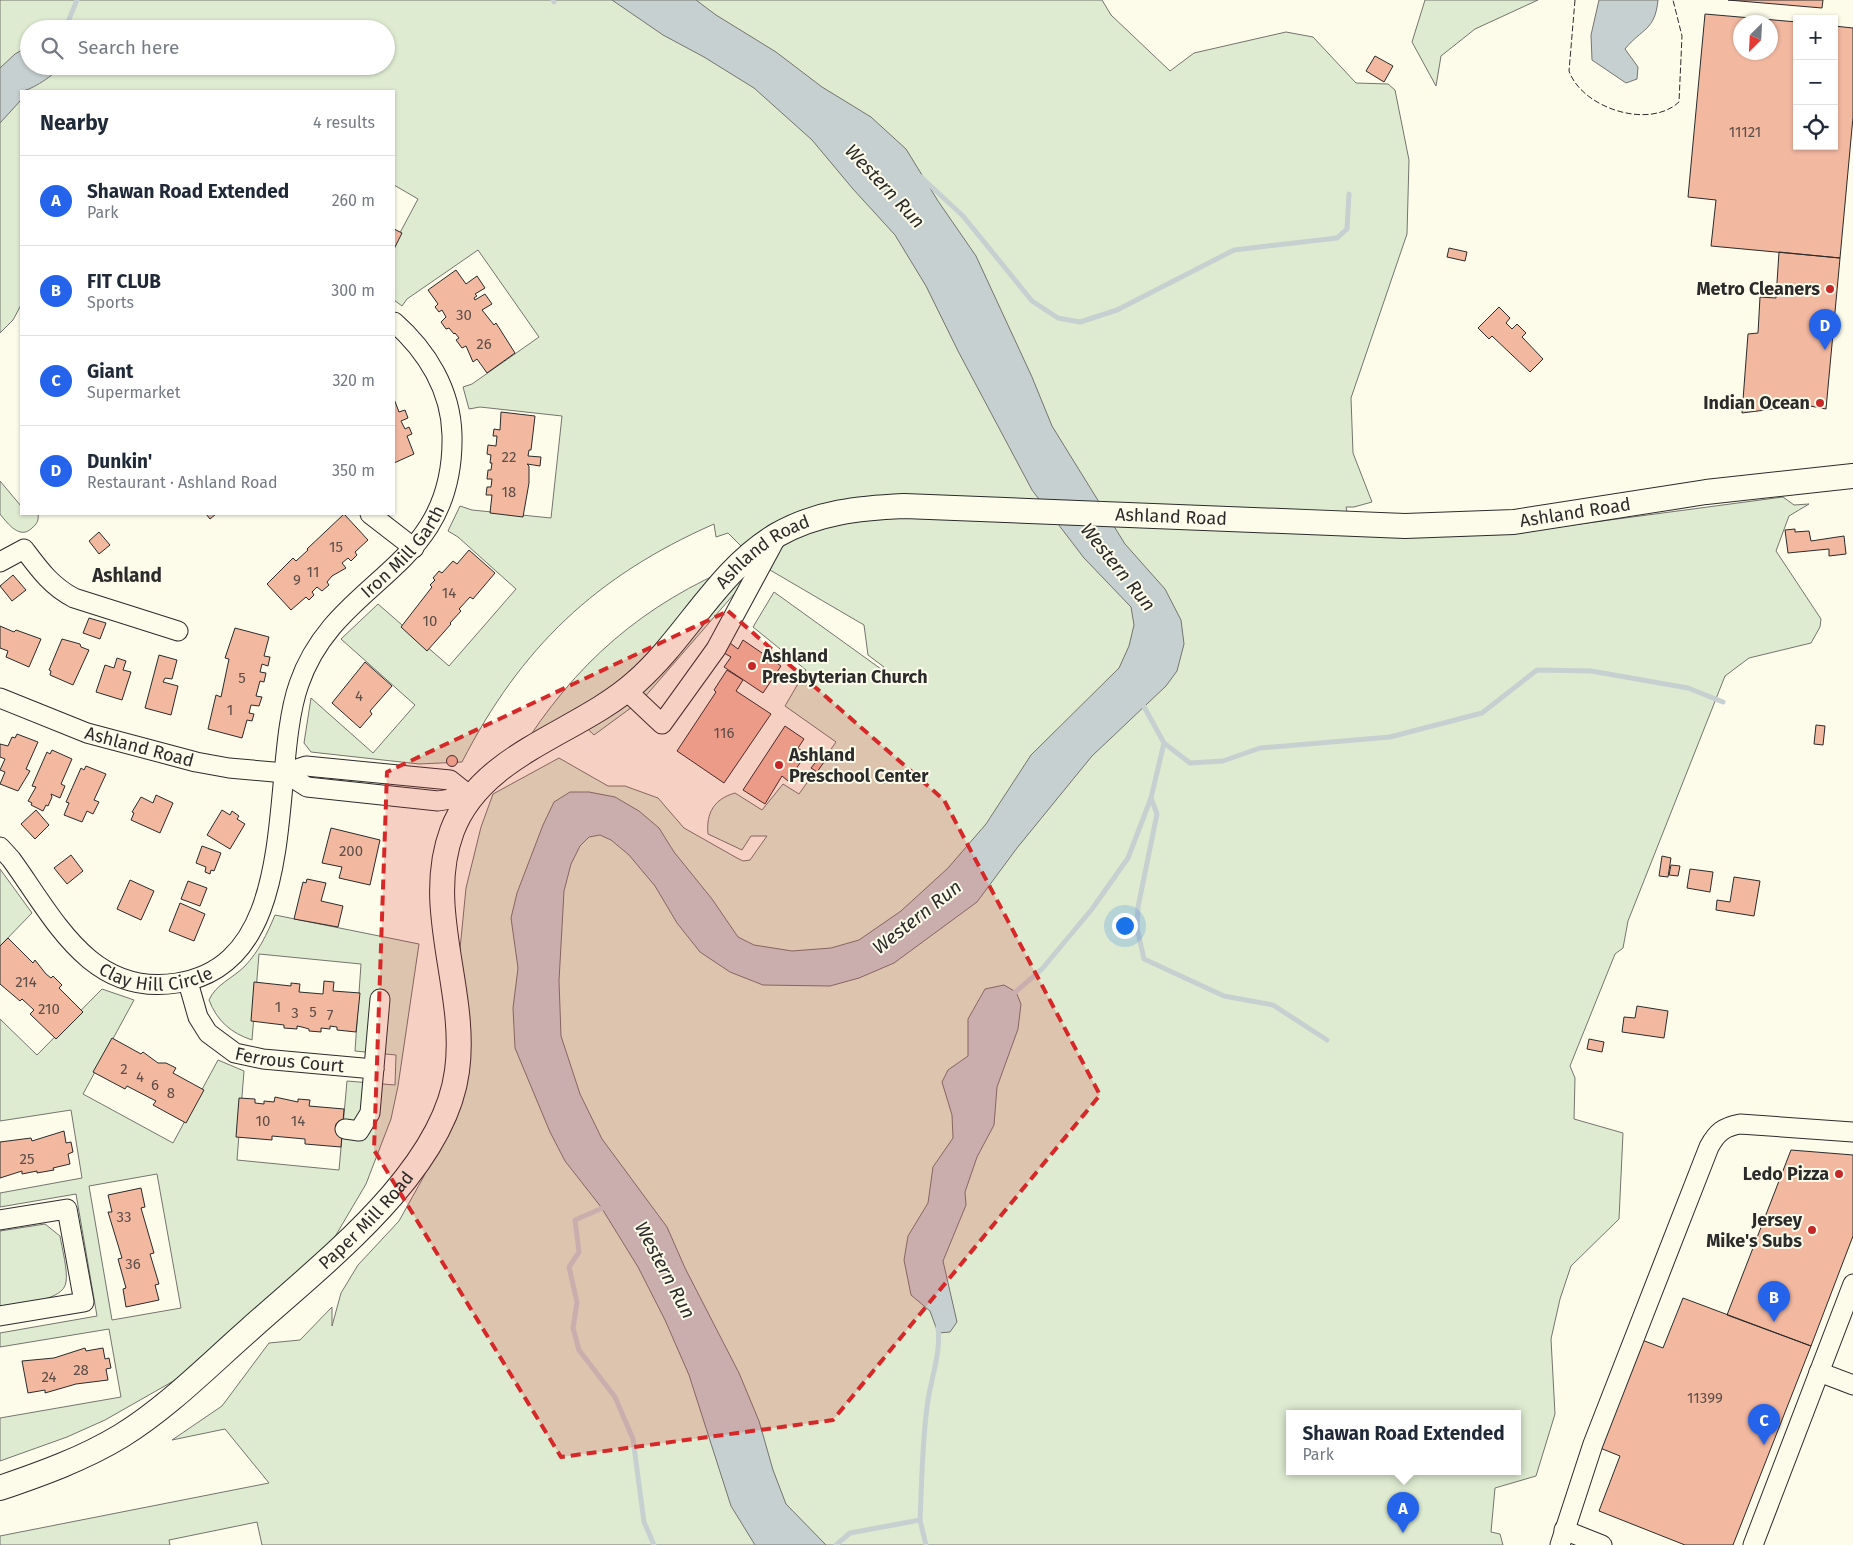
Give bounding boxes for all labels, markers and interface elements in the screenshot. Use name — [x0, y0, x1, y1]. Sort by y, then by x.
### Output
north arrow — [1733, 15, 1778, 60]
map controls — [1793, 15, 1838, 150]
button: + — [1793, 15, 1838, 60]
search box — [20, 20, 395, 75]
icon: search — [38, 34, 66, 62]
text: Search here — [78, 36, 179, 59]
button: − — [1793, 60, 1838, 105]
button: locate — [1793, 105, 1838, 150]
text: Nearby — [40, 110, 108, 136]
text: 4 results — [313, 113, 375, 132]
house number: 11121 — [1729, 123, 1761, 141]
water label: Western Run — [840, 139, 930, 233]
text: Shawan Road Extended — [87, 180, 289, 203]
text: A — [51, 191, 61, 210]
text: 260 m — [332, 191, 375, 210]
text: Park — [87, 203, 119, 222]
text: FIT CLUB — [87, 270, 161, 293]
place label: Metro Cleaners — [1696, 278, 1820, 300]
text: B — [51, 281, 61, 300]
text: 300 m — [331, 281, 375, 300]
marker: Metro Cleaners — [1824, 283, 1836, 295]
text: Sports — [87, 293, 134, 312]
house number: 30 — [456, 306, 472, 324]
pin: D — [1809, 309, 1841, 350]
house number: 26 — [476, 335, 492, 353]
text: Giant — [87, 360, 133, 383]
text: C — [51, 371, 61, 390]
text: 320 m — [332, 371, 375, 390]
text: Supermarket — [87, 383, 181, 402]
place label: Indian Ocean — [1703, 392, 1810, 414]
marker: Indian Ocean — [1814, 397, 1826, 409]
house number: 22 — [502, 448, 516, 466]
text: Dunkin' — [87, 450, 152, 473]
text: D — [51, 461, 61, 480]
text: 350 m — [332, 461, 375, 480]
text: Restaurant · Ashland Road — [87, 473, 278, 492]
house number: 18 — [502, 483, 516, 501]
street label: Ashland Road — [1518, 493, 1632, 532]
street label: Iron Mill Garth — [356, 502, 449, 603]
street label: Ashland Road — [1115, 503, 1227, 530]
street label: Ashland Road — [711, 510, 813, 593]
water label: Western Run — [1075, 518, 1161, 616]
house number: 15 — [329, 538, 343, 556]
house number: 11 — [307, 563, 319, 581]
district label: Ashland — [91, 564, 162, 587]
house number: 9 — [293, 571, 301, 589]
house number: 14 — [442, 584, 456, 602]
house number: 10 — [423, 612, 437, 630]
place label: Ashland Presbyterian Church — [761, 645, 928, 688]
marker: Ashland Presbyterian Church — [746, 660, 758, 672]
house number: 5 — [238, 669, 246, 687]
house number: 4 — [355, 687, 363, 705]
house number: 1 — [227, 701, 233, 719]
street label: Ashland Road — [82, 722, 196, 772]
house number: 116 — [714, 724, 734, 742]
place label: Ashland Preschool Center — [788, 744, 929, 787]
marker: Ashland Preschool Center — [773, 759, 785, 771]
house number: 200 — [339, 842, 363, 860]
water label: Western Run — [868, 875, 966, 959]
your location — [1112, 913, 1138, 939]
street label: Clay Hill Circle — [95, 958, 216, 996]
house number: 214 — [15, 973, 37, 991]
house number: 1 — [275, 998, 281, 1016]
house number: 210 — [38, 1000, 60, 1018]
house number: 5 — [309, 1003, 317, 1021]
house number: 3 — [291, 1004, 299, 1022]
house number: 7 — [327, 1006, 334, 1024]
street label: Ferrous Court — [233, 1042, 346, 1077]
house number: 2 — [120, 1060, 128, 1078]
house number: 4 — [136, 1068, 144, 1086]
house number: 6 — [151, 1076, 159, 1094]
house number: 8 — [167, 1084, 175, 1102]
house number: 10 — [256, 1112, 270, 1130]
house number: 14 — [291, 1112, 305, 1130]
house number: 25 — [20, 1150, 34, 1168]
place label: Ledo Pizza — [1743, 1163, 1829, 1185]
street label: Paper Mill Road — [314, 1167, 418, 1274]
marker: Ledo Pizza — [1833, 1168, 1845, 1180]
house number: 33 — [117, 1208, 131, 1226]
place label: Jersey Mike's Subs — [1706, 1209, 1803, 1252]
water label: Western Run — [630, 1218, 700, 1322]
marker: Jersey Mike's Subs — [1806, 1224, 1818, 1236]
house number: 36 — [125, 1255, 141, 1273]
pin: B — [1758, 1281, 1790, 1322]
house number: 28 — [73, 1361, 89, 1379]
house number: 24 — [41, 1368, 57, 1386]
house number: 11399 — [1687, 1389, 1723, 1407]
pin: C — [1748, 1404, 1780, 1445]
popup — [1286, 1410, 1521, 1475]
text: Shawan Road Extended — [1302, 1422, 1505, 1445]
text: Park — [1302, 1445, 1334, 1464]
pin: A — [1387, 1492, 1419, 1533]

